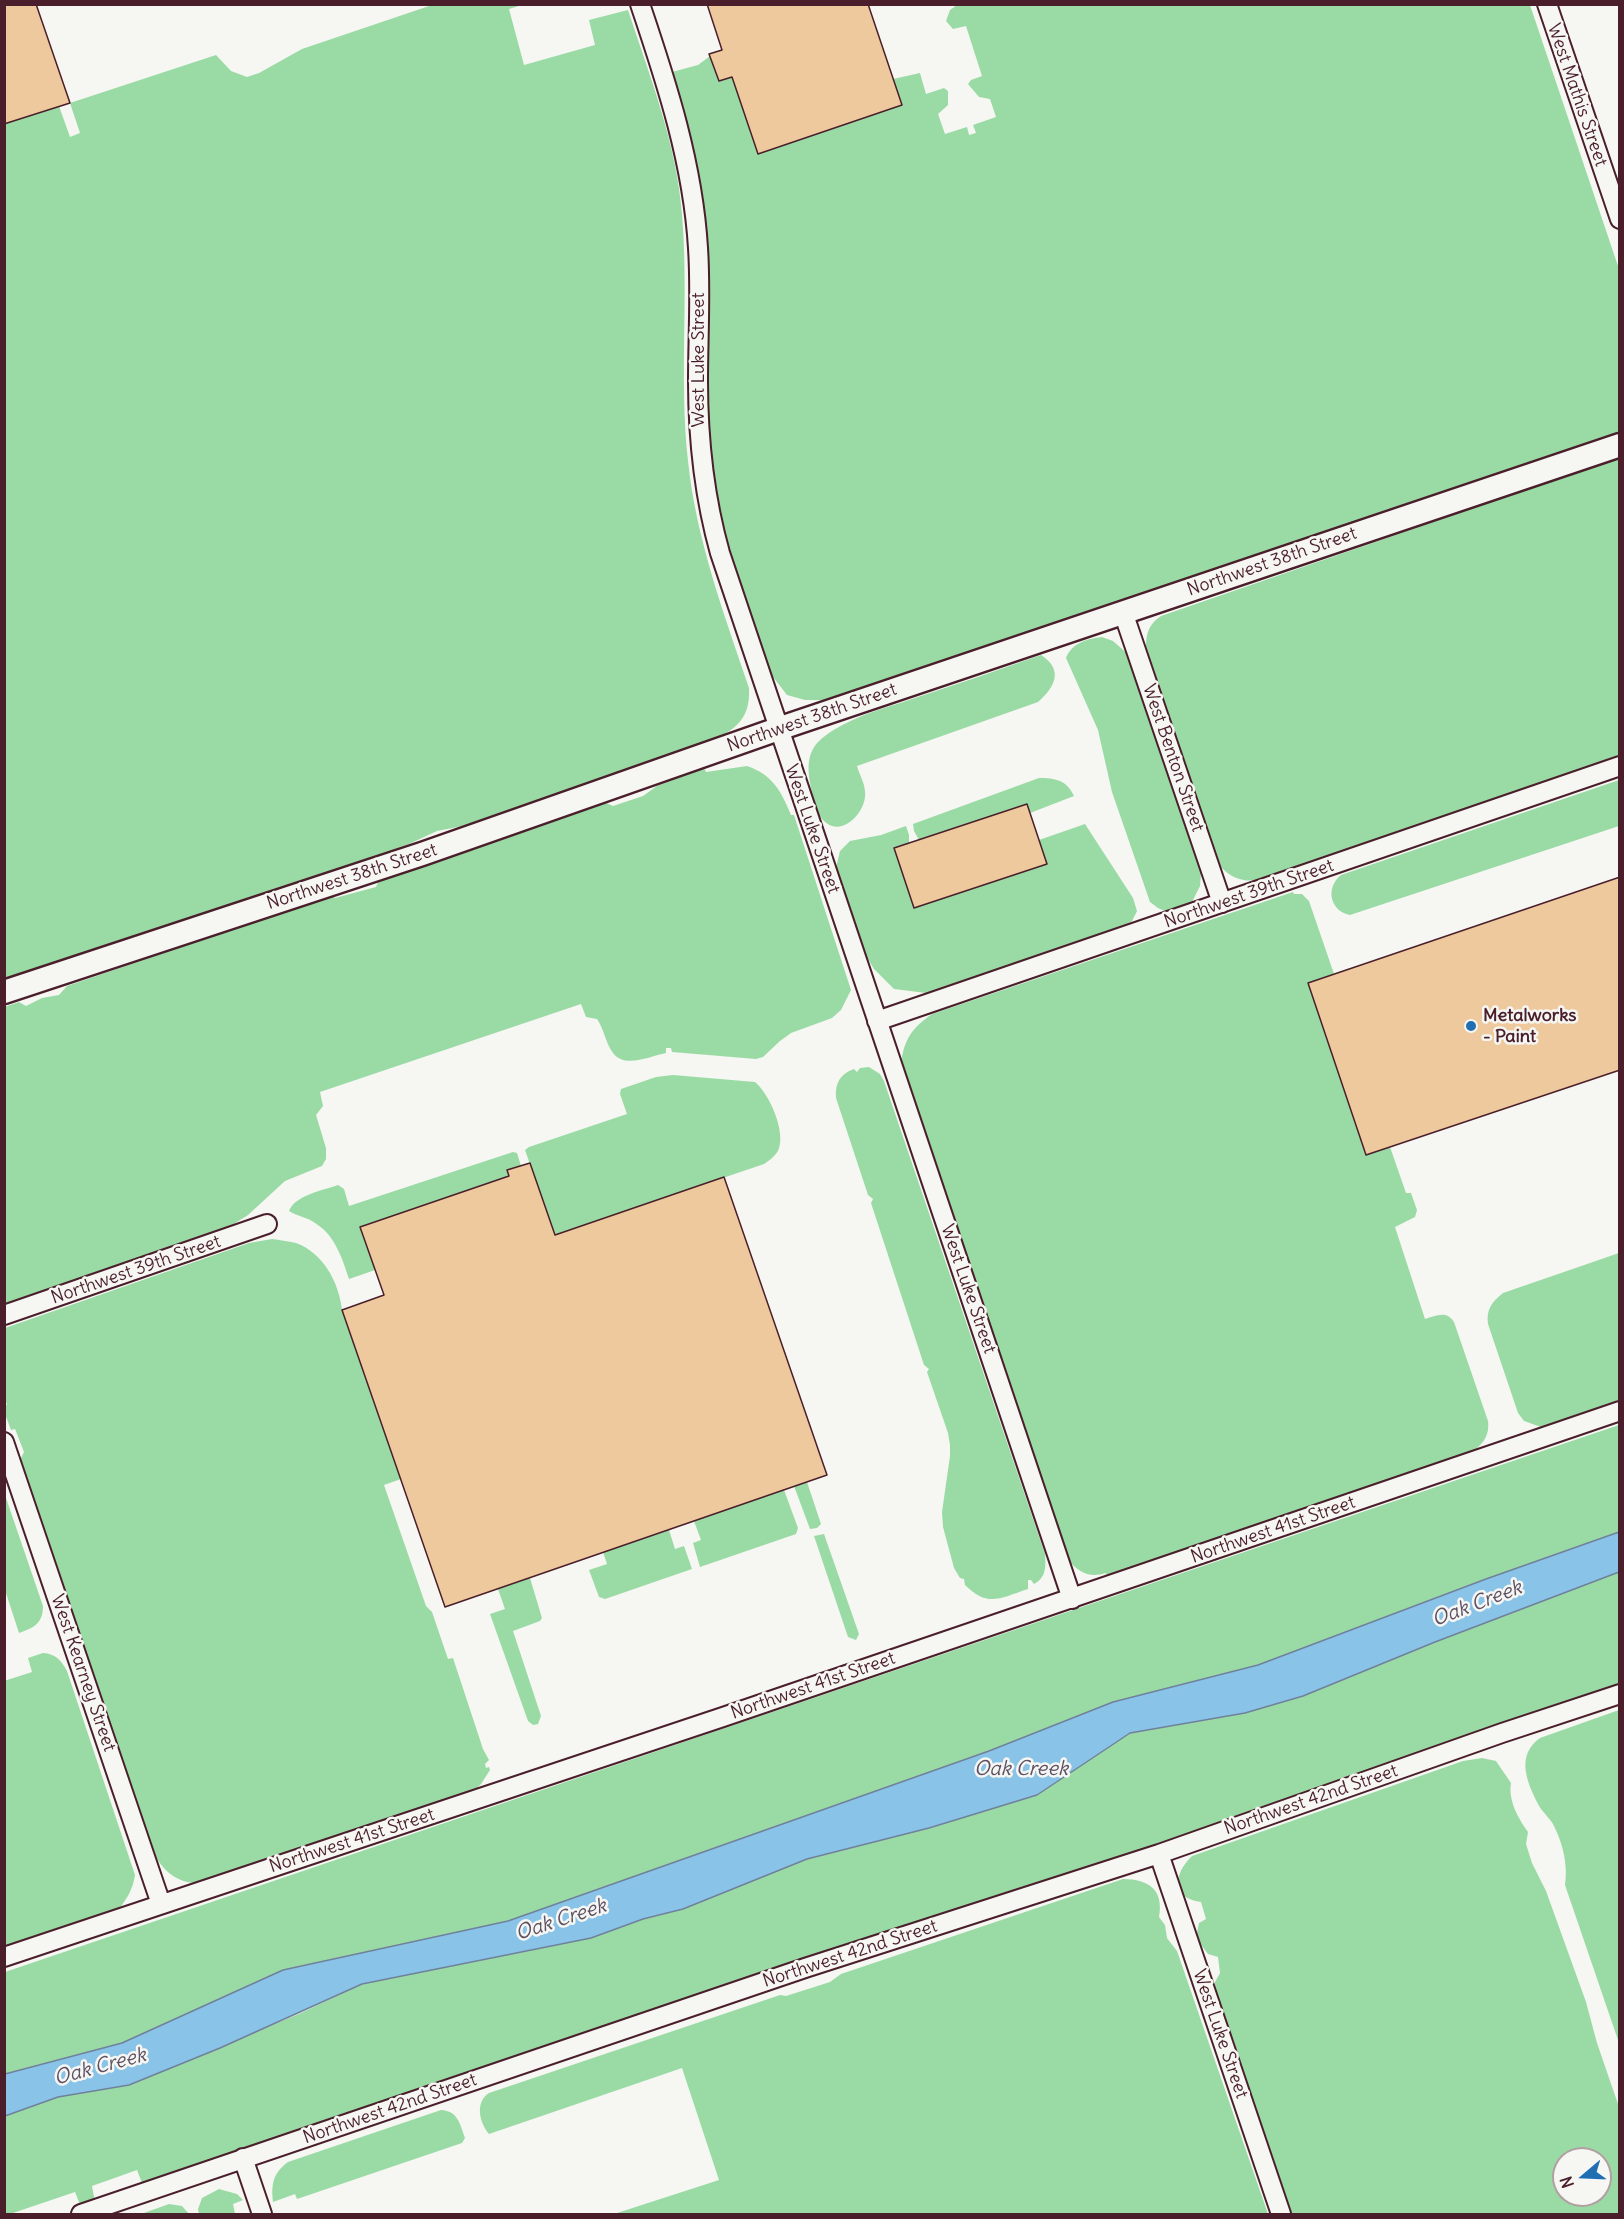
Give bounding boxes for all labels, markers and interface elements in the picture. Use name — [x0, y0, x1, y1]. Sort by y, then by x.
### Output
street label: West Mathis Street — [1542, 21, 1612, 169]
street label: West Luke Street — [688, 292, 710, 428]
street label: Northwest 38th Street — [1184, 523, 1360, 601]
street label: Northwest 38th Street — [724, 679, 900, 757]
street label: West Benton Street — [1138, 681, 1208, 835]
street label: West Luke Street — [780, 762, 844, 896]
street label: Northwest 38th Street — [264, 839, 440, 915]
street label: Northwest 39th Street — [1161, 855, 1337, 933]
place label: Metalworks - Paint — [1483, 1005, 1577, 1048]
marker: Metalworks - Paint — [1464, 1019, 1478, 1033]
street label: West Luke Street — [936, 1222, 1000, 1356]
street label: Northwest 39th Street — [48, 1231, 224, 1309]
street label: Northwest 41st Street — [1188, 1492, 1358, 1568]
water label: Oak Creek — [1429, 1576, 1525, 1632]
street label: West Kearney Street — [46, 1592, 120, 1754]
street label: Northwest 41st Street — [728, 1648, 898, 1724]
water label: Oak Creek — [974, 1757, 1068, 1781]
street label: Northwest 42nd Street — [1221, 1760, 1401, 1840]
street label: Northwest 41st Street — [267, 1804, 437, 1878]
water label: Oak Creek — [512, 1894, 610, 1946]
street label: Northwest 42nd Street — [760, 1916, 940, 1992]
street label: West Luke Street — [1188, 1967, 1252, 2101]
water label: Oak Creek — [51, 2043, 149, 2091]
street label: Northwest 42nd Street — [300, 2069, 480, 2149]
north arrow — [1552, 2147, 1612, 2207]
text: N — [1556, 2174, 1578, 2191]

